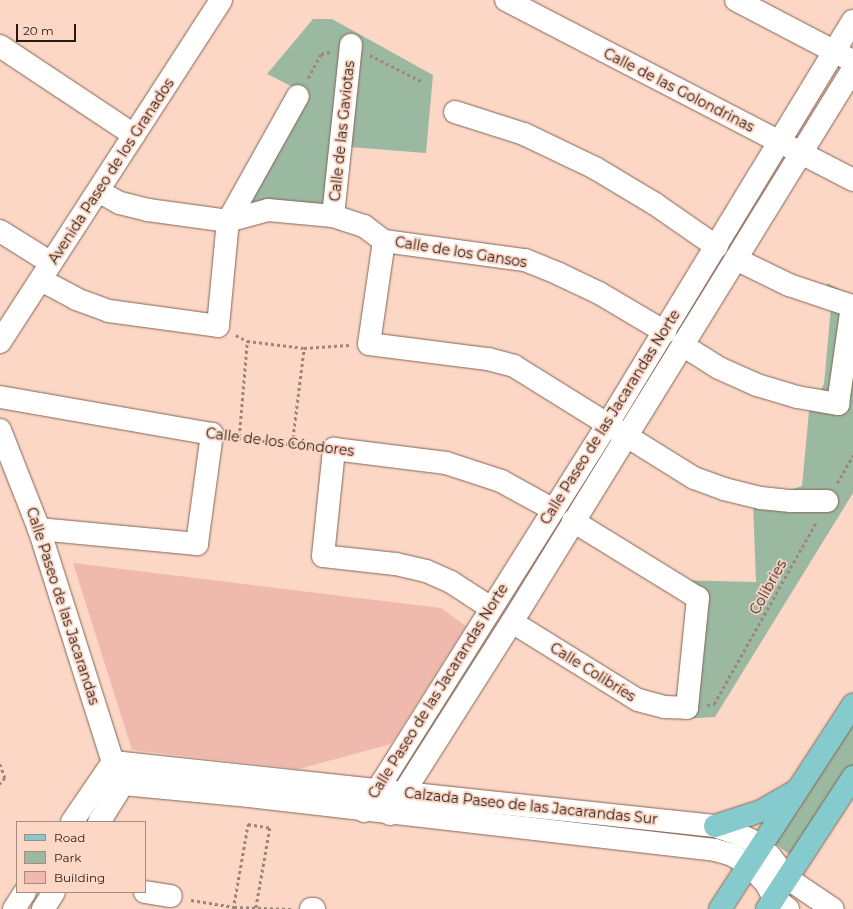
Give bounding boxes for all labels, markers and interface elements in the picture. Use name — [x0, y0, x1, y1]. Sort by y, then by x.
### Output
scale bar — [18, 16, 78, 42]
text: 20 m — [23, 23, 54, 38]
street label: Calle de las Golondrinas — [601, 45, 757, 135]
street label: Calle de las Gaviotas — [326, 60, 358, 202]
street label: Avenida Paseo de los Granados — [45, 75, 177, 267]
street label: Calle de los Gansos — [394, 233, 528, 271]
street label: Calle Paseo de las Jacarandas Norte — [537, 307, 683, 527]
street label: Calle de los Cóndores — [205, 425, 355, 459]
street label: Calle Paseo de las Jacarandas — [23, 505, 103, 707]
street label: Colibries — [746, 557, 790, 617]
street label: Calle Paseo de las Jacarandas Norte — [365, 581, 511, 801]
street label: Calle Colibríes — [547, 639, 639, 705]
street label: Calzada Paseo de las Jacarandas Sur — [403, 784, 659, 828]
legend — [16, 821, 146, 893]
text: Road — [54, 830, 85, 845]
text: Park — [54, 850, 81, 865]
text: Building — [54, 870, 105, 885]

